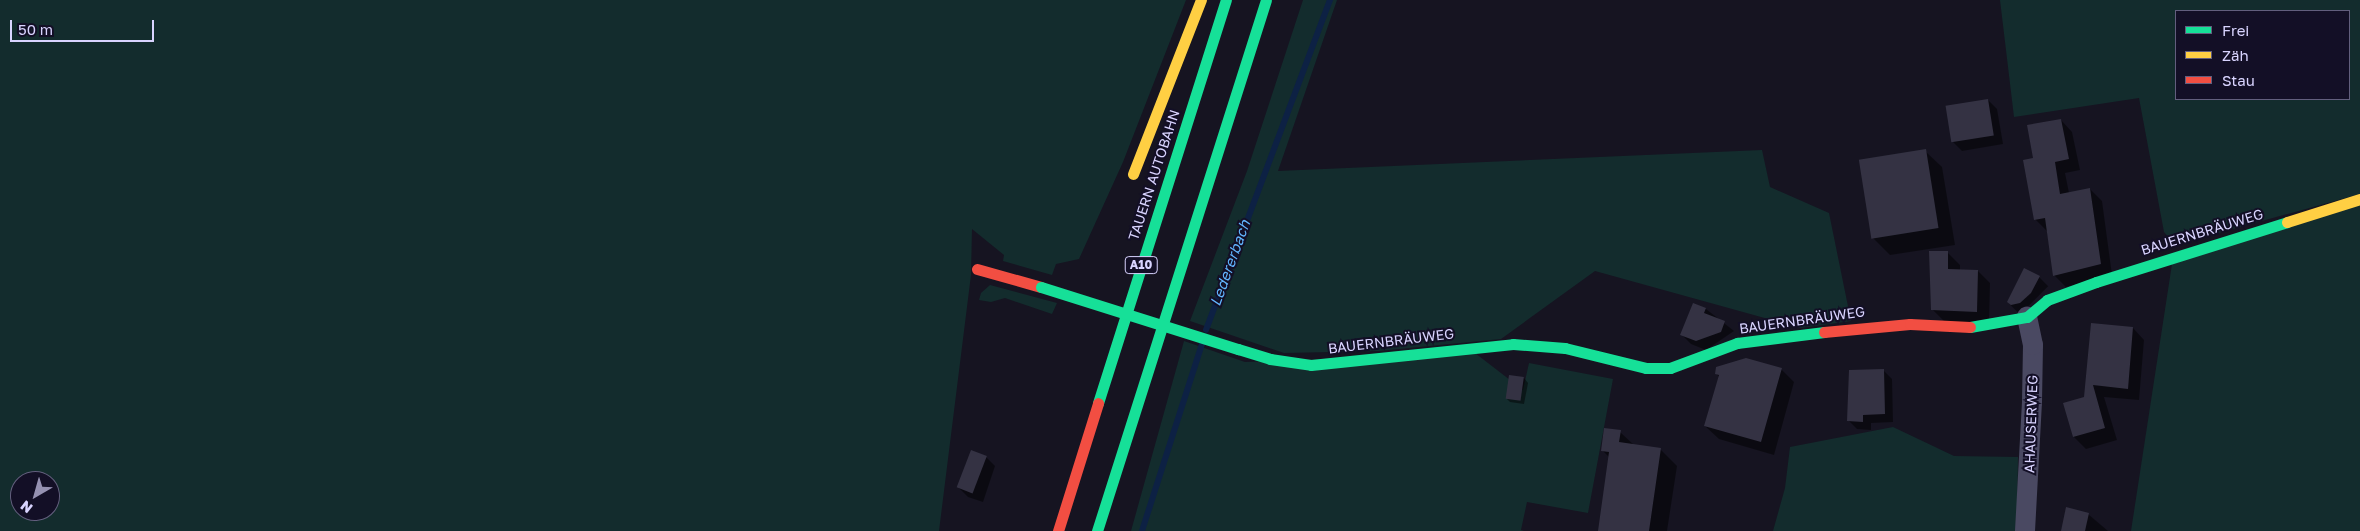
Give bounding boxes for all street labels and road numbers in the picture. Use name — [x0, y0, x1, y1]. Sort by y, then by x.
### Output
street label: TAUERN AUTOBAHN — [1125, 107, 1183, 243]
street label: BAUERNBRÄUWEG — [2139, 205, 2265, 259]
road number: A10 — [1125, 256, 1157, 274]
street label: BAUERNBRÄUWEG — [1738, 303, 1866, 337]
street label: BAUERNBRÄUWEG — [1327, 325, 1455, 357]
street label: AHAUSERWEG — [2021, 375, 2041, 473]

